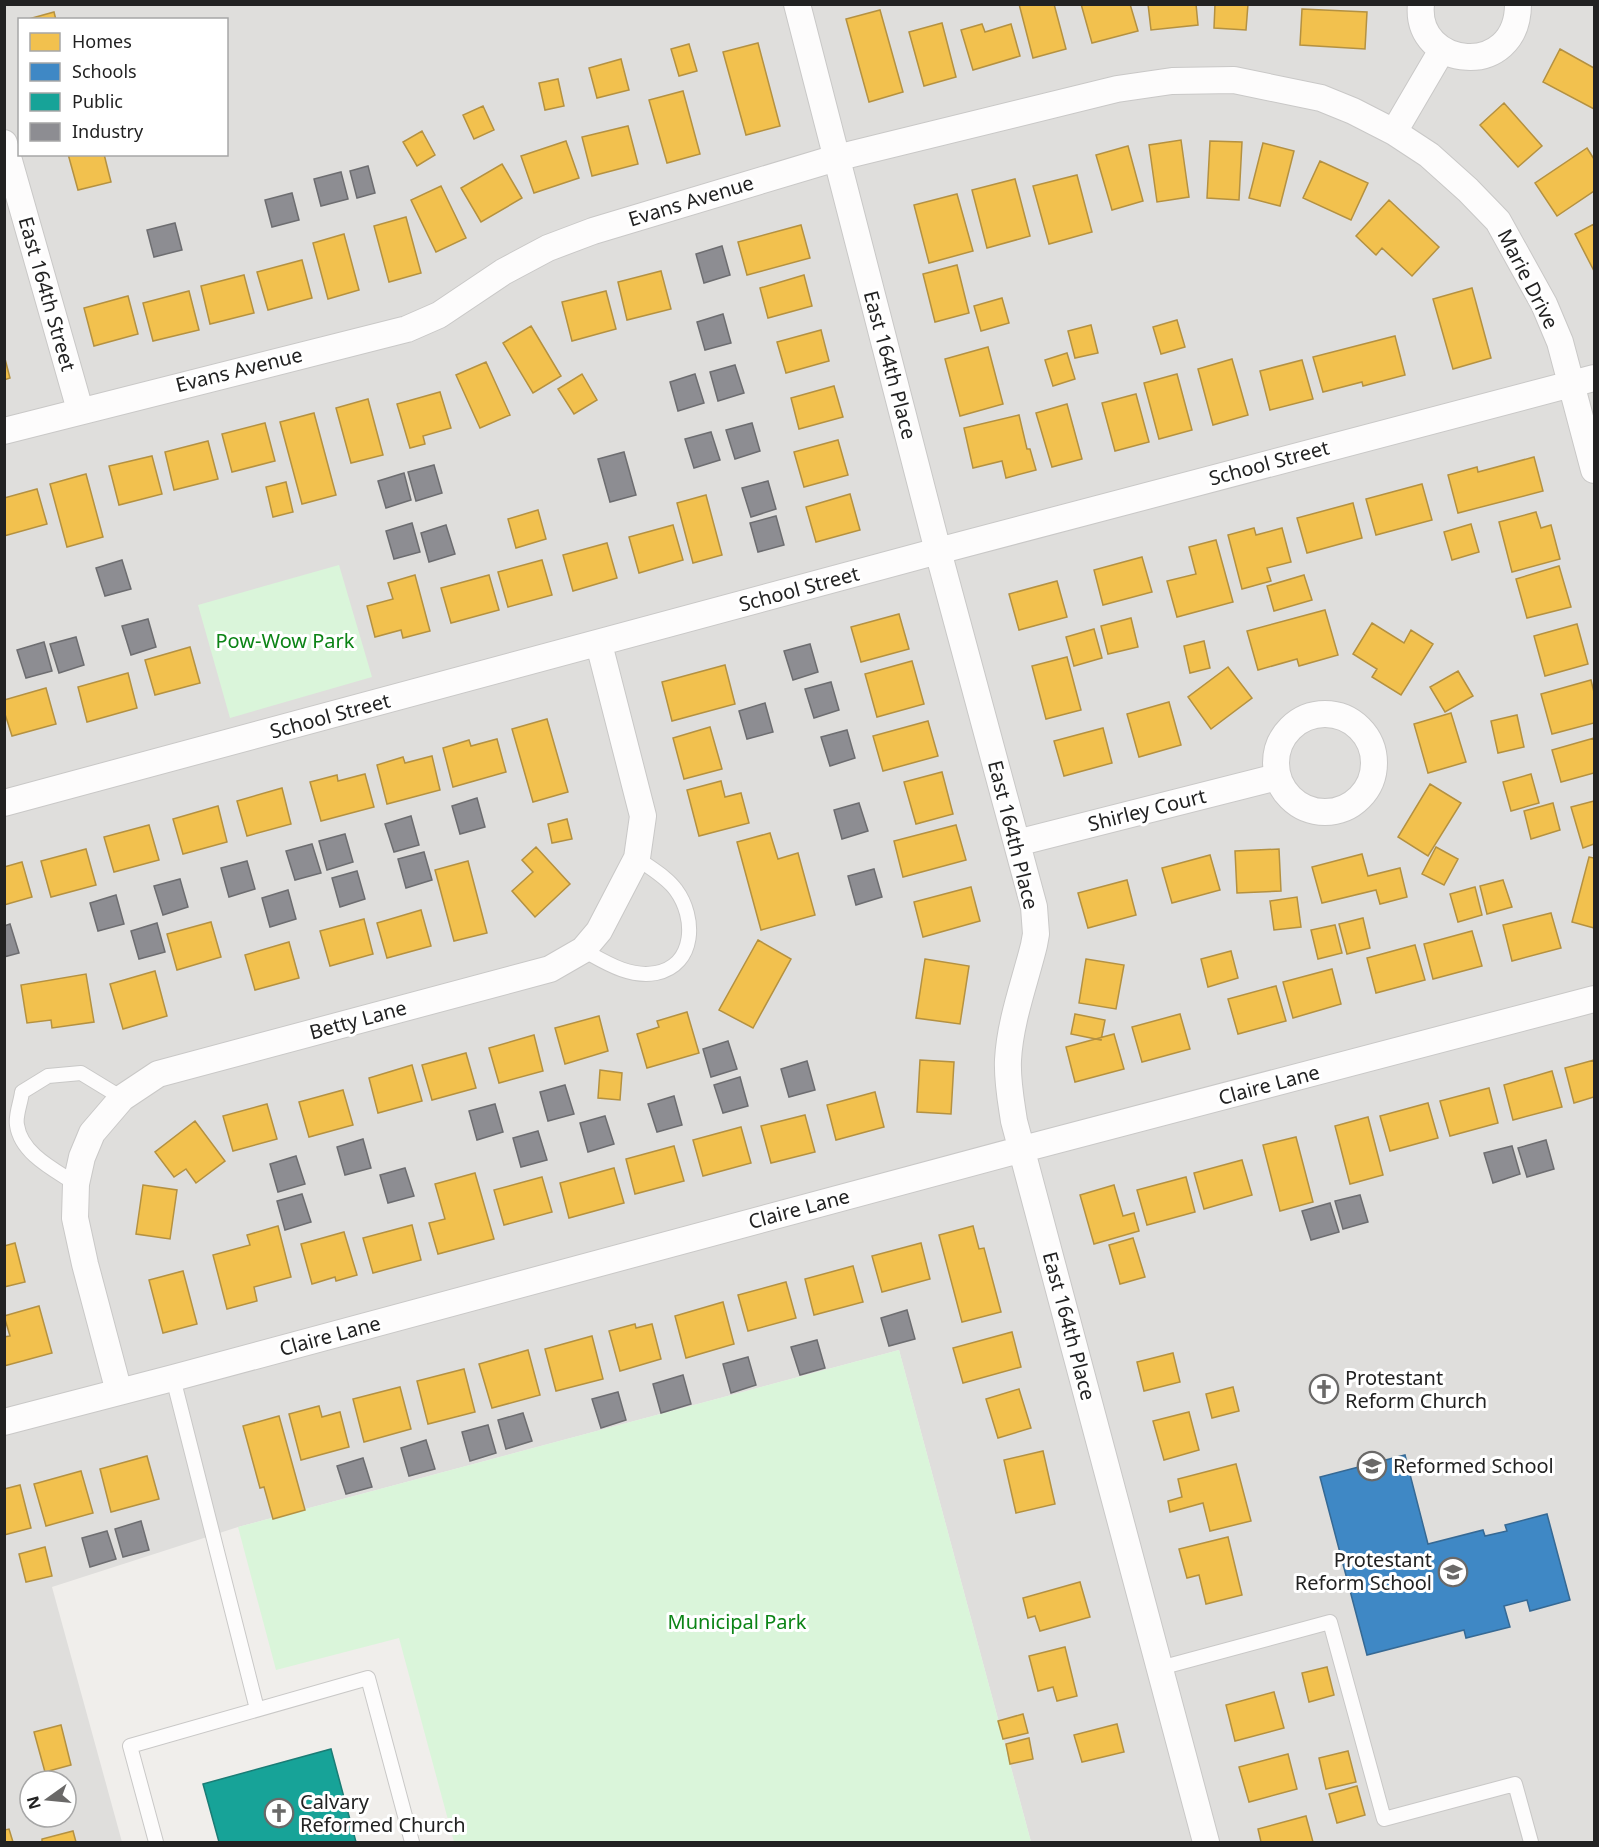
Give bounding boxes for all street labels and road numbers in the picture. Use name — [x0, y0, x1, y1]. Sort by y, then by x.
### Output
street label: Evans Avenue — [625, 169, 757, 232]
street label: East 164th Street — [13, 214, 82, 374]
street label: Marie Drive — [1492, 224, 1565, 333]
street label: East 164th Place — [858, 288, 923, 442]
street label: Evans Avenue — [173, 341, 305, 398]
street label: School Street — [1206, 434, 1332, 492]
street label: School Street — [736, 560, 862, 618]
street label: School Street — [267, 687, 393, 745]
street label: East 164th Place — [982, 757, 1045, 912]
street label: Shirley Court — [1085, 782, 1209, 837]
street label: Betty Lane — [306, 994, 409, 1045]
street label: Claire Lane — [1215, 1058, 1323, 1111]
street label: Claire Lane — [745, 1182, 853, 1235]
street label: East 164th Place — [1037, 1249, 1102, 1403]
street label: Claire Lane — [276, 1309, 384, 1362]

